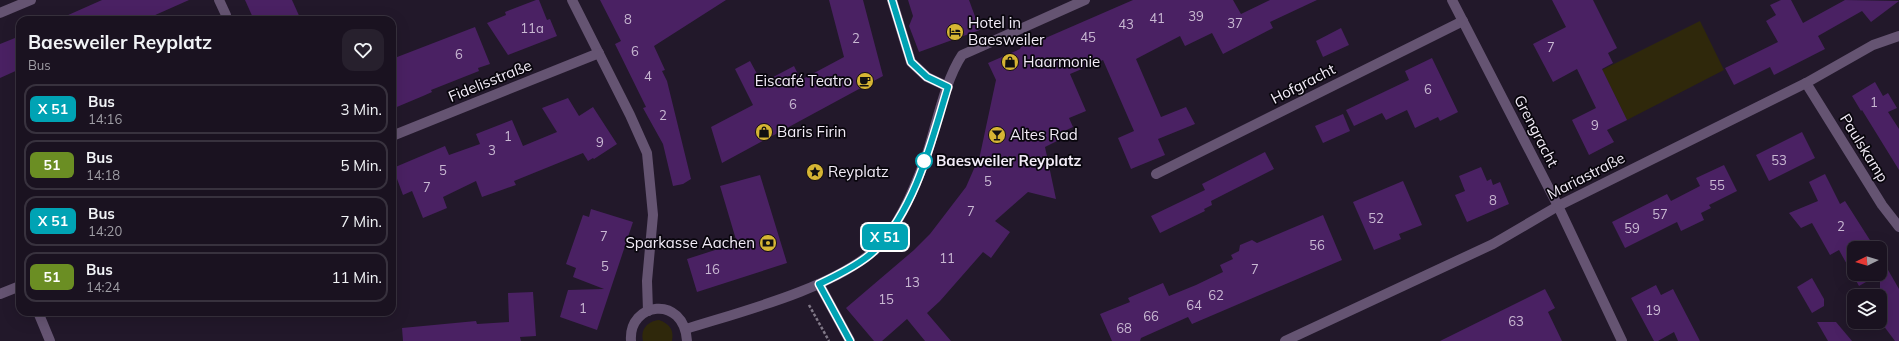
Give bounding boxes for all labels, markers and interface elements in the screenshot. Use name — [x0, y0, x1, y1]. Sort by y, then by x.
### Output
house number: 39 — [1188, 8, 1204, 24]
house number: 41 — [1149, 10, 1165, 26]
house number: 8 — [624, 11, 632, 27]
place label: Hotel in Baesweiler — [968, 13, 1045, 49]
house number: 37 — [1227, 15, 1243, 31]
house number: 43 — [1118, 16, 1134, 32]
house number: 11a — [520, 20, 544, 36]
hotel icon: Hotel in Baesweiler — [945, 22, 965, 42]
button: heart — [342, 29, 384, 71]
house number: 45 — [1080, 29, 1096, 45]
text: Baesweiler Reyplatz — [28, 30, 212, 54]
house number: 2 — [852, 30, 860, 46]
house number: 7 — [1547, 39, 1555, 55]
house number: 6 — [631, 43, 639, 59]
house number: 6 — [455, 46, 463, 62]
shop icon: Haarmonie — [1000, 52, 1020, 72]
place label: Haarmonie — [1023, 52, 1100, 71]
street label: Fidelisstraße — [445, 55, 534, 106]
text: Bus — [28, 57, 51, 73]
street label: Hofgracht — [1267, 59, 1338, 108]
house number: 4 — [644, 68, 652, 84]
place label: Eiscafé Teatro — [755, 71, 852, 90]
cafe icon: Eiscafé Teatro — [855, 71, 875, 91]
house number: 6 — [1424, 81, 1432, 97]
text: Bus — [88, 92, 115, 111]
street label: Grengracht — [1510, 92, 1563, 170]
house number: 1 — [1870, 94, 1878, 110]
house number: 6 — [789, 96, 797, 112]
text: X 51 — [38, 100, 68, 118]
text: 3 Min. — [340, 100, 382, 119]
house number: 2 — [659, 107, 667, 123]
street label: Paulskamp — [1836, 110, 1893, 185]
text: 14:16 — [88, 111, 122, 127]
house number: 9 — [1591, 117, 1599, 133]
shop icon: Baris Firin — [754, 122, 774, 142]
place label: Baris Firin — [777, 122, 846, 141]
bar icon: Altes Rad — [987, 125, 1007, 145]
place label: Altes Rad — [1010, 125, 1078, 144]
house number: 1 — [504, 128, 512, 144]
house number: 9 — [596, 134, 604, 150]
house number: 3 — [488, 142, 496, 158]
text: Bus — [86, 148, 113, 167]
street label: Mariastraße — [1544, 148, 1628, 203]
place label: Baesweiler Reyplatz — [936, 151, 1081, 170]
marker: Baesweiler Reyplatz — [915, 152, 933, 170]
house number: 53 — [1771, 152, 1787, 168]
text: 51 — [44, 156, 60, 174]
text: 5 Min. — [340, 156, 382, 175]
house number: 5 — [439, 162, 447, 178]
place icon: Reyplatz — [805, 162, 825, 182]
place label: Reyplatz — [828, 162, 889, 181]
text: 14:18 — [86, 167, 120, 183]
house number: 5 — [984, 173, 992, 189]
house number: 55 — [1709, 177, 1725, 193]
house number: 7 — [423, 179, 431, 195]
house number: 8 — [1489, 192, 1497, 208]
house number: 7 — [967, 203, 975, 219]
text: Bus — [88, 204, 115, 223]
house number: 57 — [1652, 206, 1668, 222]
house number: 52 — [1368, 210, 1384, 226]
text: X 51 — [38, 212, 68, 230]
text: 7 Min. — [340, 212, 382, 231]
house number: 2 — [1837, 218, 1845, 234]
house number: 59 — [1624, 220, 1640, 236]
text: 14:20 — [88, 223, 122, 239]
line badge: X 51 — [857, 224, 913, 250]
house number: 7 — [600, 228, 608, 244]
text: X 51 — [870, 228, 900, 246]
place label: Sparkasse Aachen — [625, 233, 755, 252]
bank icon: Sparkasse Aachen — [758, 233, 778, 253]
house number: 56 — [1309, 237, 1325, 253]
north arrow — [1847, 241, 1887, 281]
map controls — [1847, 241, 1887, 329]
house number: 11 — [939, 250, 955, 266]
house number: 5 — [601, 258, 609, 274]
text: Bus — [86, 260, 113, 279]
house number: 16 — [704, 261, 720, 277]
house number: 7 — [1251, 261, 1259, 277]
text: 51 — [44, 268, 60, 286]
text: 11 Min. — [331, 268, 382, 287]
house number: 13 — [904, 274, 920, 290]
text: 14:24 — [86, 279, 120, 295]
house number: 62 — [1208, 287, 1224, 303]
button: layers — [1847, 289, 1887, 329]
house number: 15 — [878, 291, 894, 307]
house number: 64 — [1186, 297, 1202, 313]
house number: 1 — [579, 300, 587, 316]
house number: 19 — [1645, 302, 1661, 318]
house number: 66 — [1143, 308, 1159, 324]
house number: 63 — [1508, 313, 1524, 329]
house number: 68 — [1116, 320, 1132, 336]

